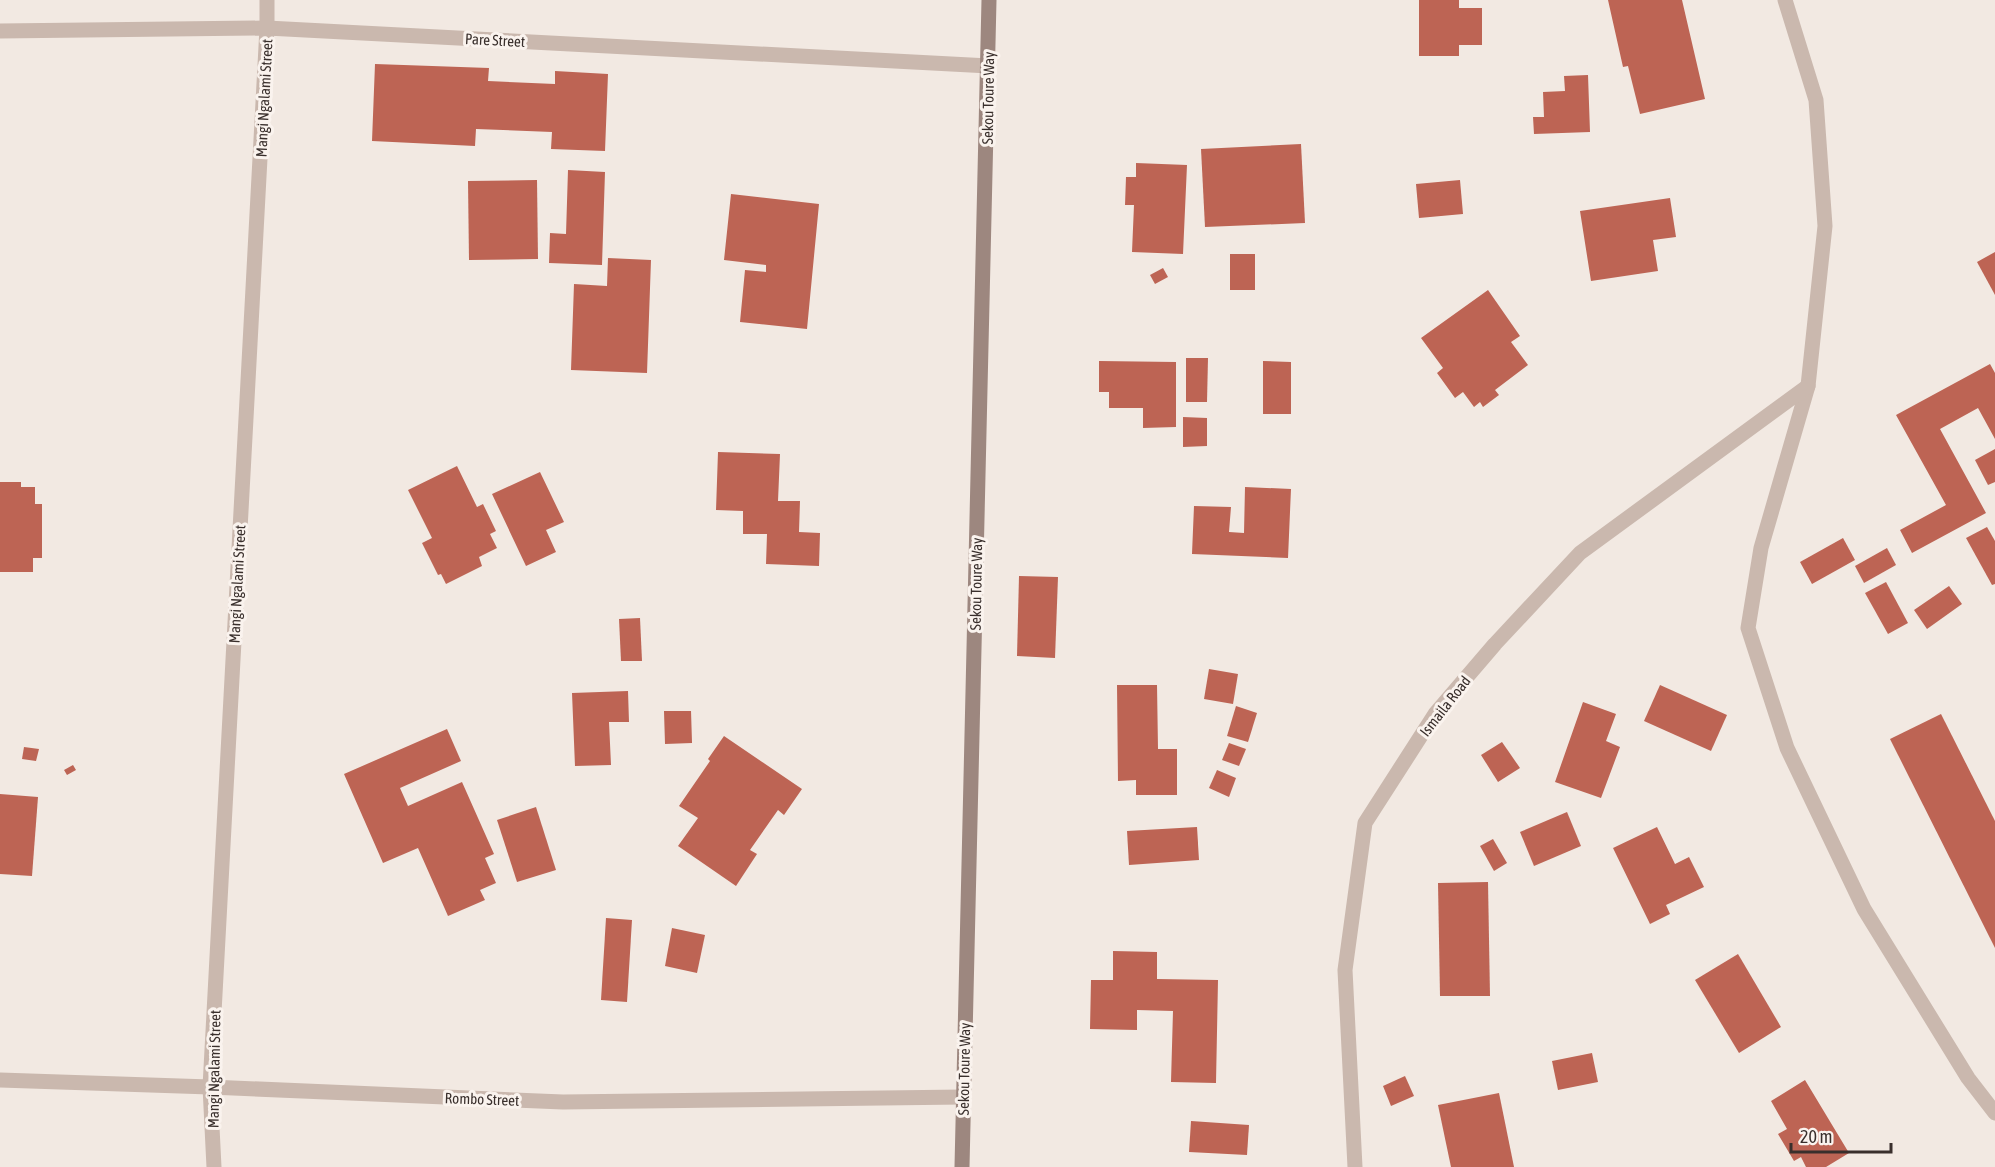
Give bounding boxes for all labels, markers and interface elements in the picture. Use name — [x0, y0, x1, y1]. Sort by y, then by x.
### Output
street label: Pare Street — [464, 30, 526, 50]
street label: Mangi Ngalami Street — [252, 38, 276, 158]
street label: Sekou Toure Way — [979, 52, 997, 144]
street label: Mangi Ngalami Street — [225, 524, 249, 644]
street label: Sekou Toure Way — [967, 538, 985, 630]
street label: Ismaila Road — [1416, 672, 1474, 740]
street label: Mangi Ngalami Street — [204, 1010, 224, 1128]
street label: Sekou Toure Way — [955, 1023, 973, 1115]
street label: Rombo Street — [444, 1089, 520, 1109]
scale bar — [1791, 1116, 1892, 1154]
text: 20 m — [1800, 1126, 1832, 1147]

